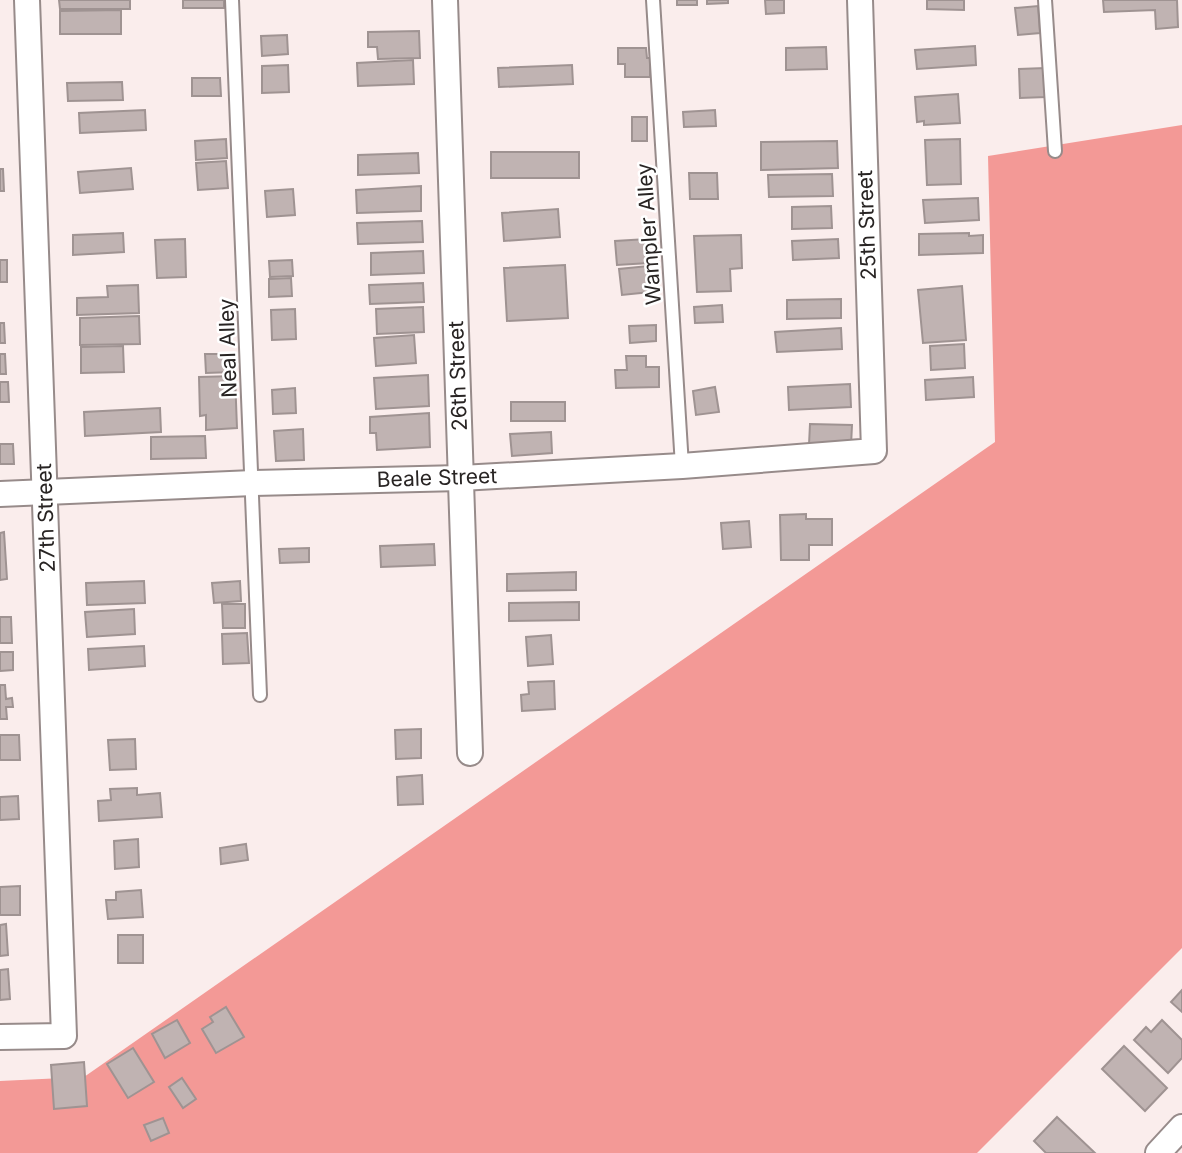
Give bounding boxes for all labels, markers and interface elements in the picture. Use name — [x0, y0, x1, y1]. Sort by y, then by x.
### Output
street label: Wampler Alley — [631, 162, 666, 306]
street label: 25th Street — [852, 169, 881, 280]
street label: Neal Alley — [213, 298, 242, 398]
street label: 26th Street — [443, 320, 472, 432]
street label: 27th Street — [31, 463, 60, 573]
street label: Beale Street — [376, 463, 498, 492]

